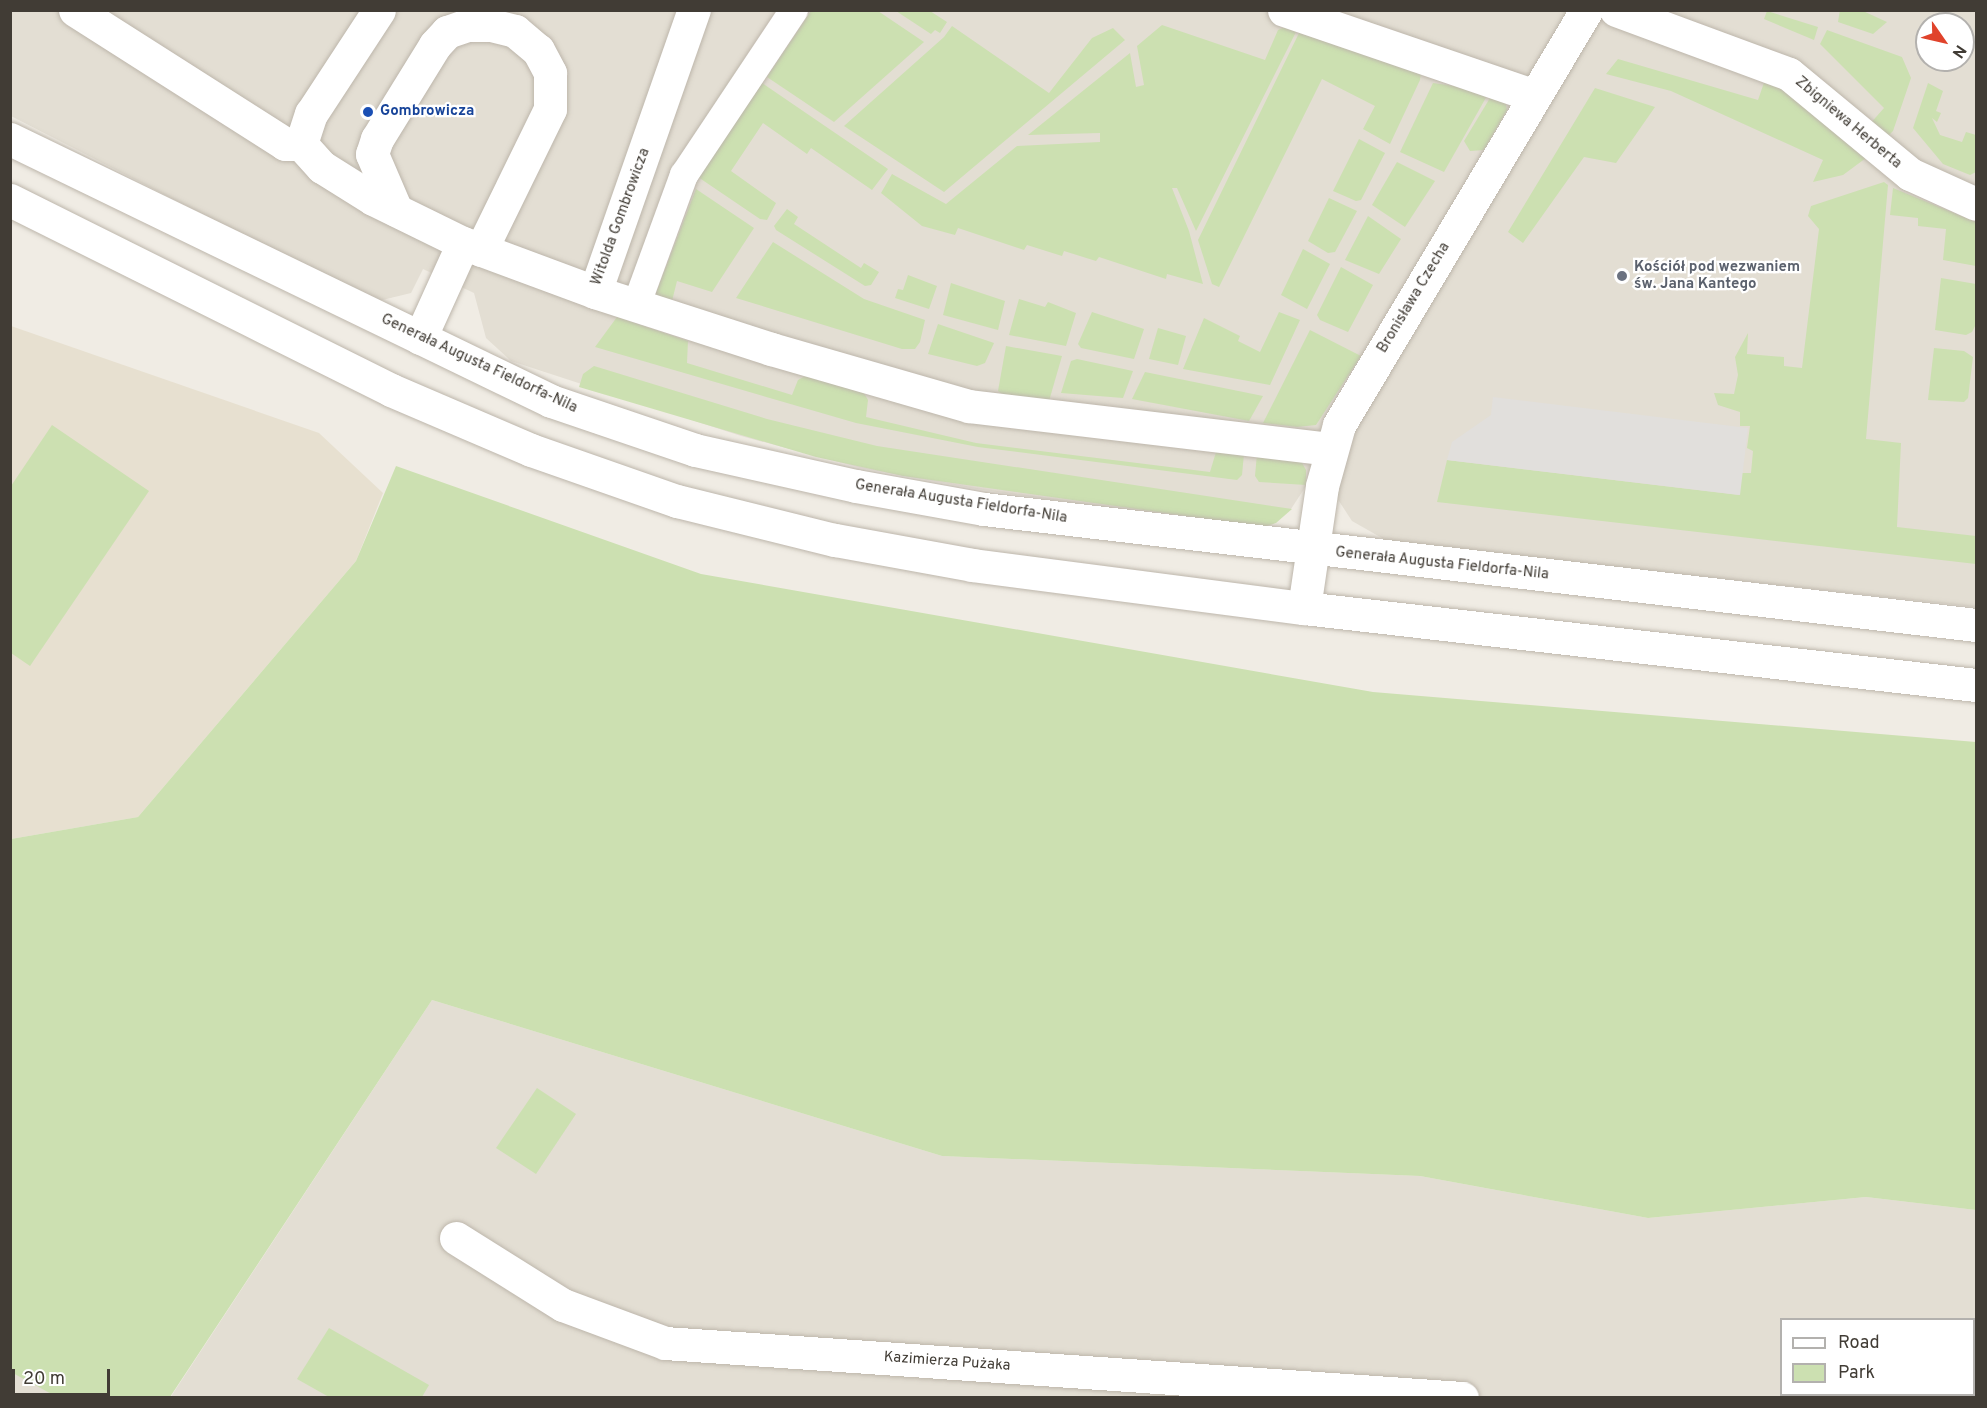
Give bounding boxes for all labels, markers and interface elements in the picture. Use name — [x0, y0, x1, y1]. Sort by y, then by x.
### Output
north arrow — [1915, 12, 1975, 72]
text: N — [1947, 41, 1970, 61]
street label: Zbigniewa Herberta — [1791, 73, 1905, 173]
place label: Gombrowicza — [380, 103, 474, 121]
marker: Gombrowicza — [361, 105, 375, 119]
street label: Witolda Gombrowicza — [588, 146, 654, 288]
street label: Bronisława Czecha — [1374, 239, 1454, 357]
place label: Kościół pod wezwaniem św. Jana Kantego — [1634, 258, 1800, 293]
marker: Kościół pod wezwaniem św. Jana Kantego — [1615, 269, 1629, 283]
street label: Generała Augusta Fieldorfa-Nila — [378, 310, 580, 418]
street label: Generała Augusta Fieldorfa-Nila — [853, 476, 1069, 528]
street label: Generała Augusta Fieldorfa-Nila — [1334, 544, 1550, 584]
legend — [1780, 1318, 1975, 1396]
text: Road — [1838, 1332, 1880, 1355]
street label: Kazimierza Pużaka — [883, 1349, 1011, 1375]
scale bar — [15, 1357, 112, 1395]
text: Park — [1838, 1362, 1875, 1385]
text: 20 m — [23, 1368, 65, 1391]

